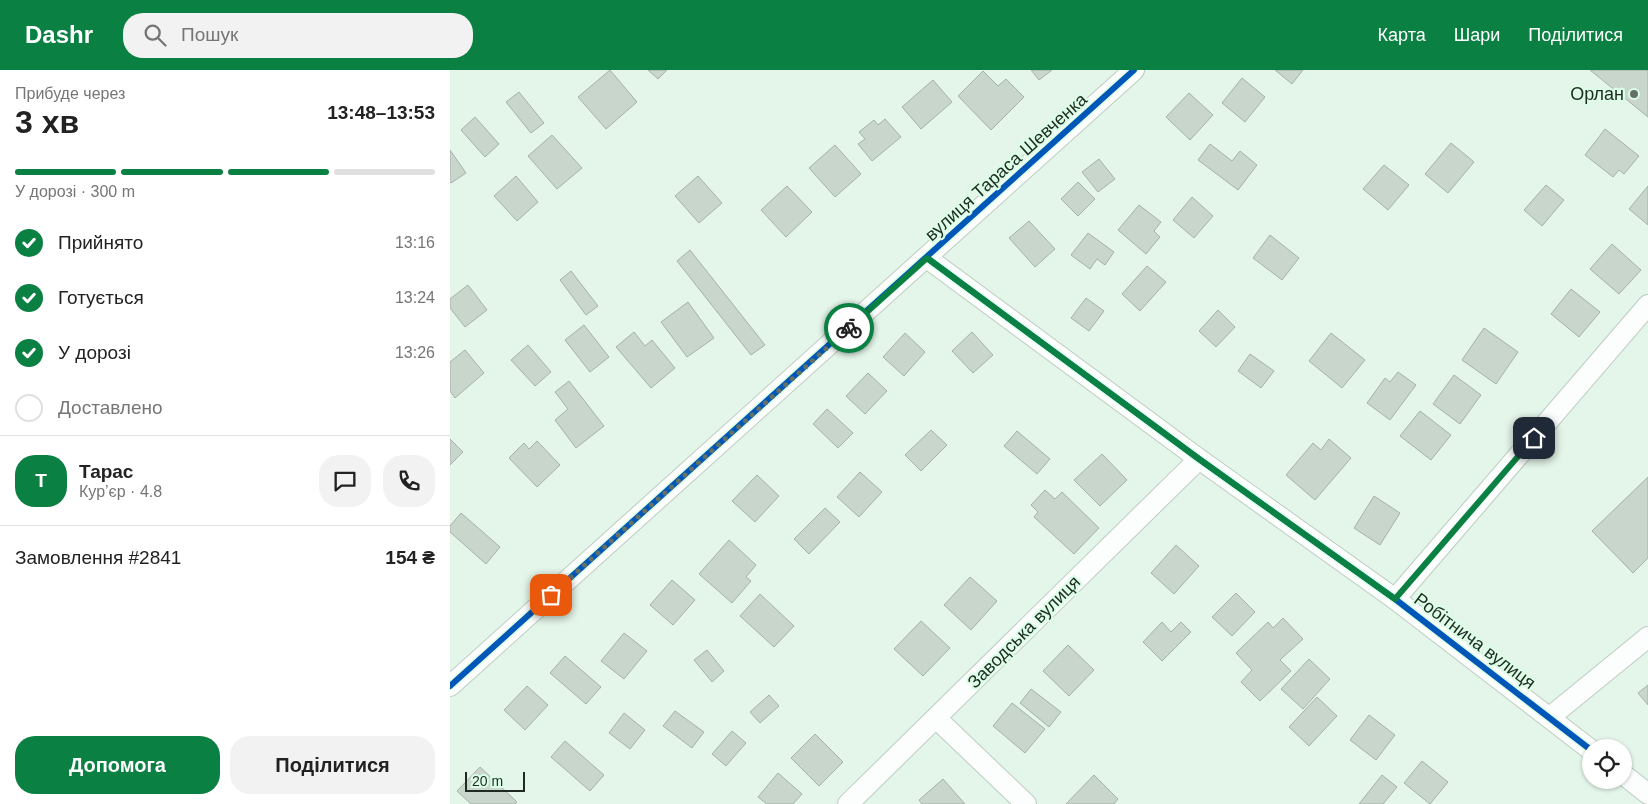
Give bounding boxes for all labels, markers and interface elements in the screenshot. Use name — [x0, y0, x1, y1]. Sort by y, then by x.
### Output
search box — [123, 13, 473, 58]
text: Dashr — [25, 21, 93, 48]
icon: search — [141, 21, 169, 49]
text: Пошук — [181, 24, 238, 45]
text: Карта — [1378, 25, 1426, 45]
text: Шари — [1454, 25, 1500, 45]
text: Поділитися — [1528, 25, 1623, 45]
place label: Орлан — [1570, 84, 1624, 104]
text: Прибуде через — [15, 85, 125, 102]
street label: вулиця Тараса Шевченка — [921, 88, 1092, 245]
marker: Орлан — [1628, 88, 1640, 100]
text: 13:48–13:53 — [327, 102, 435, 123]
text: 3 хв — [15, 104, 79, 140]
text: У дорозі · 300 m — [15, 183, 135, 200]
icon: check — [15, 229, 43, 257]
text: Прийнято — [58, 232, 143, 253]
text: 13:16 — [395, 234, 435, 251]
icon: check — [15, 284, 43, 312]
text: Готується — [58, 287, 144, 308]
text: 13:24 — [395, 289, 435, 306]
courier — [824, 303, 874, 353]
icon: bike — [835, 314, 863, 342]
icon: check — [15, 339, 43, 367]
text: У дорозі — [58, 342, 131, 363]
text: 13:26 — [395, 344, 435, 361]
text: Доставлено — [58, 397, 163, 418]
pin — [1513, 417, 1555, 459]
icon: home — [1520, 424, 1548, 452]
button: chat — [319, 455, 371, 507]
button: phone — [383, 455, 435, 507]
text: Тарас — [79, 461, 133, 482]
text: Т — [35, 470, 47, 491]
text: Кур’єр · 4.8 — [79, 483, 162, 500]
text: Замовлення #2841 — [15, 547, 181, 568]
text: 154 ₴ — [385, 547, 435, 568]
street label: Заводська вулиця — [964, 572, 1084, 692]
pin — [530, 574, 572, 616]
icon: bag — [537, 581, 565, 609]
street label: Робітнича вулиця — [1410, 589, 1540, 693]
button: Допомога — [15, 736, 220, 794]
button: Поділитися — [230, 736, 435, 794]
map controls — [1582, 739, 1632, 789]
button: locate — [1582, 739, 1632, 789]
scale bar — [465, 769, 525, 792]
text: 20 m — [472, 773, 503, 789]

